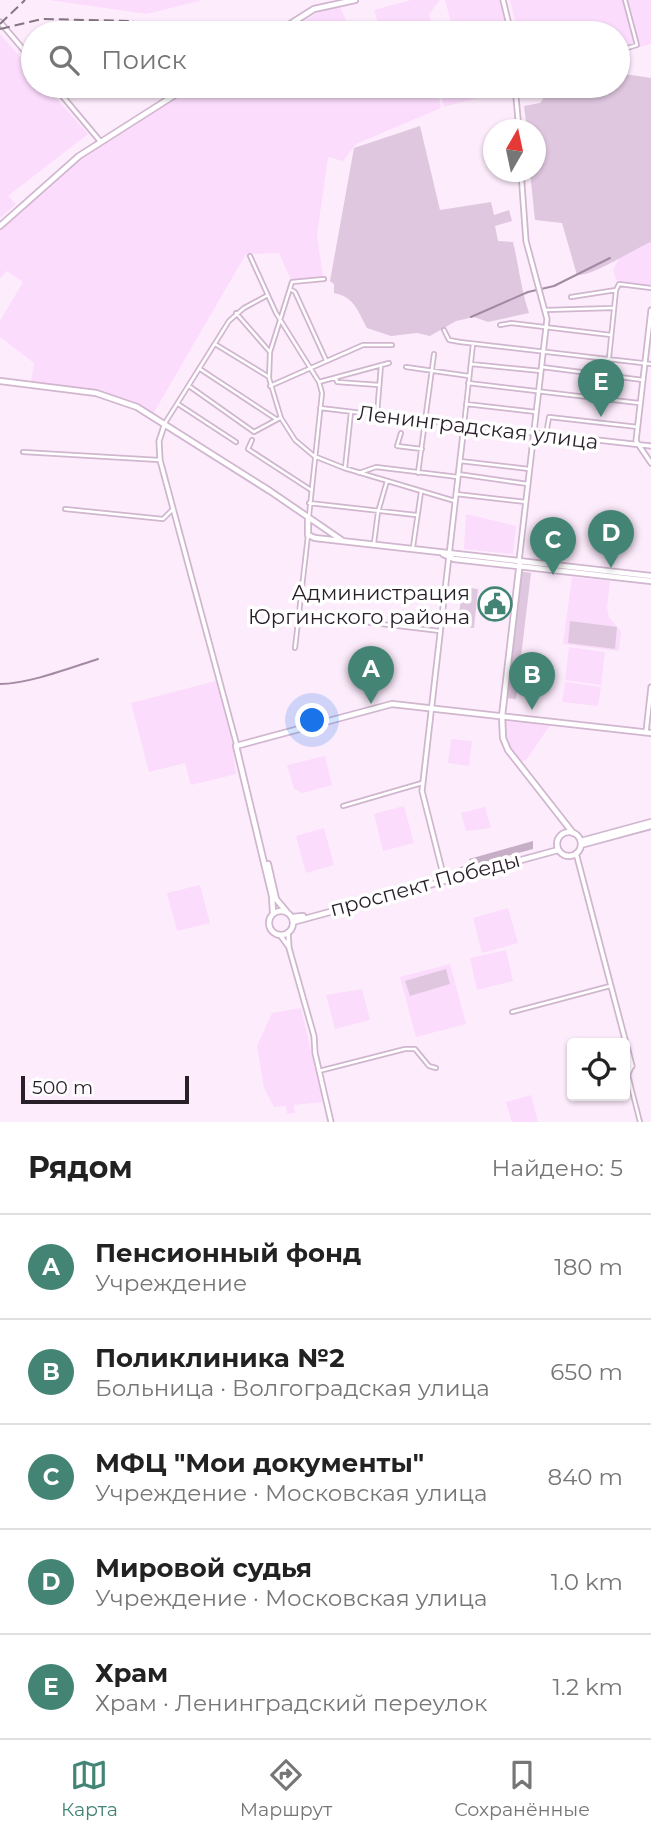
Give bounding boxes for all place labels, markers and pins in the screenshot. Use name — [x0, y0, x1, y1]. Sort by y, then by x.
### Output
pin: E — [578, 359, 624, 417]
pin: D — [588, 510, 634, 568]
pin: C — [530, 517, 576, 575]
place label: Администрация Юргинского района — [248, 580, 470, 629]
public building icon: Администрация Юргинского района — [476, 585, 514, 623]
pin: A — [348, 646, 394, 704]
pin: B — [509, 652, 555, 710]

